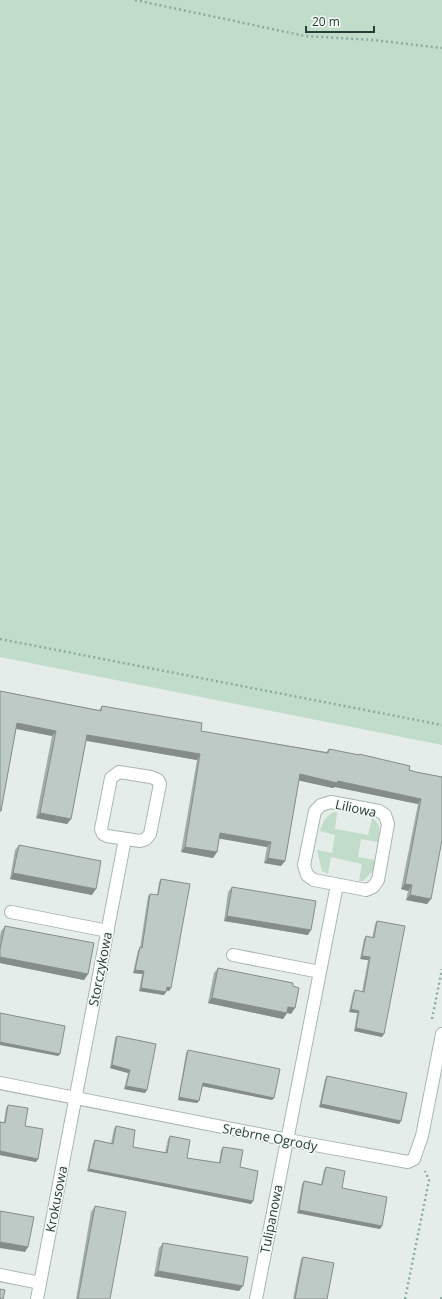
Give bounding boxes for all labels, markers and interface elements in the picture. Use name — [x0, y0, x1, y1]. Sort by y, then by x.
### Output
scale bar — [306, 8, 374, 34]
text: 20 m — [312, 13, 340, 30]
street label: Liliowa — [334, 795, 378, 821]
street label: Storczykowa — [84, 930, 116, 1008]
street label: Srebrne Ogrody — [221, 1119, 320, 1155]
street label: Krokusowa — [41, 1164, 71, 1234]
street label: Tulipanowa — [255, 1183, 287, 1255]

